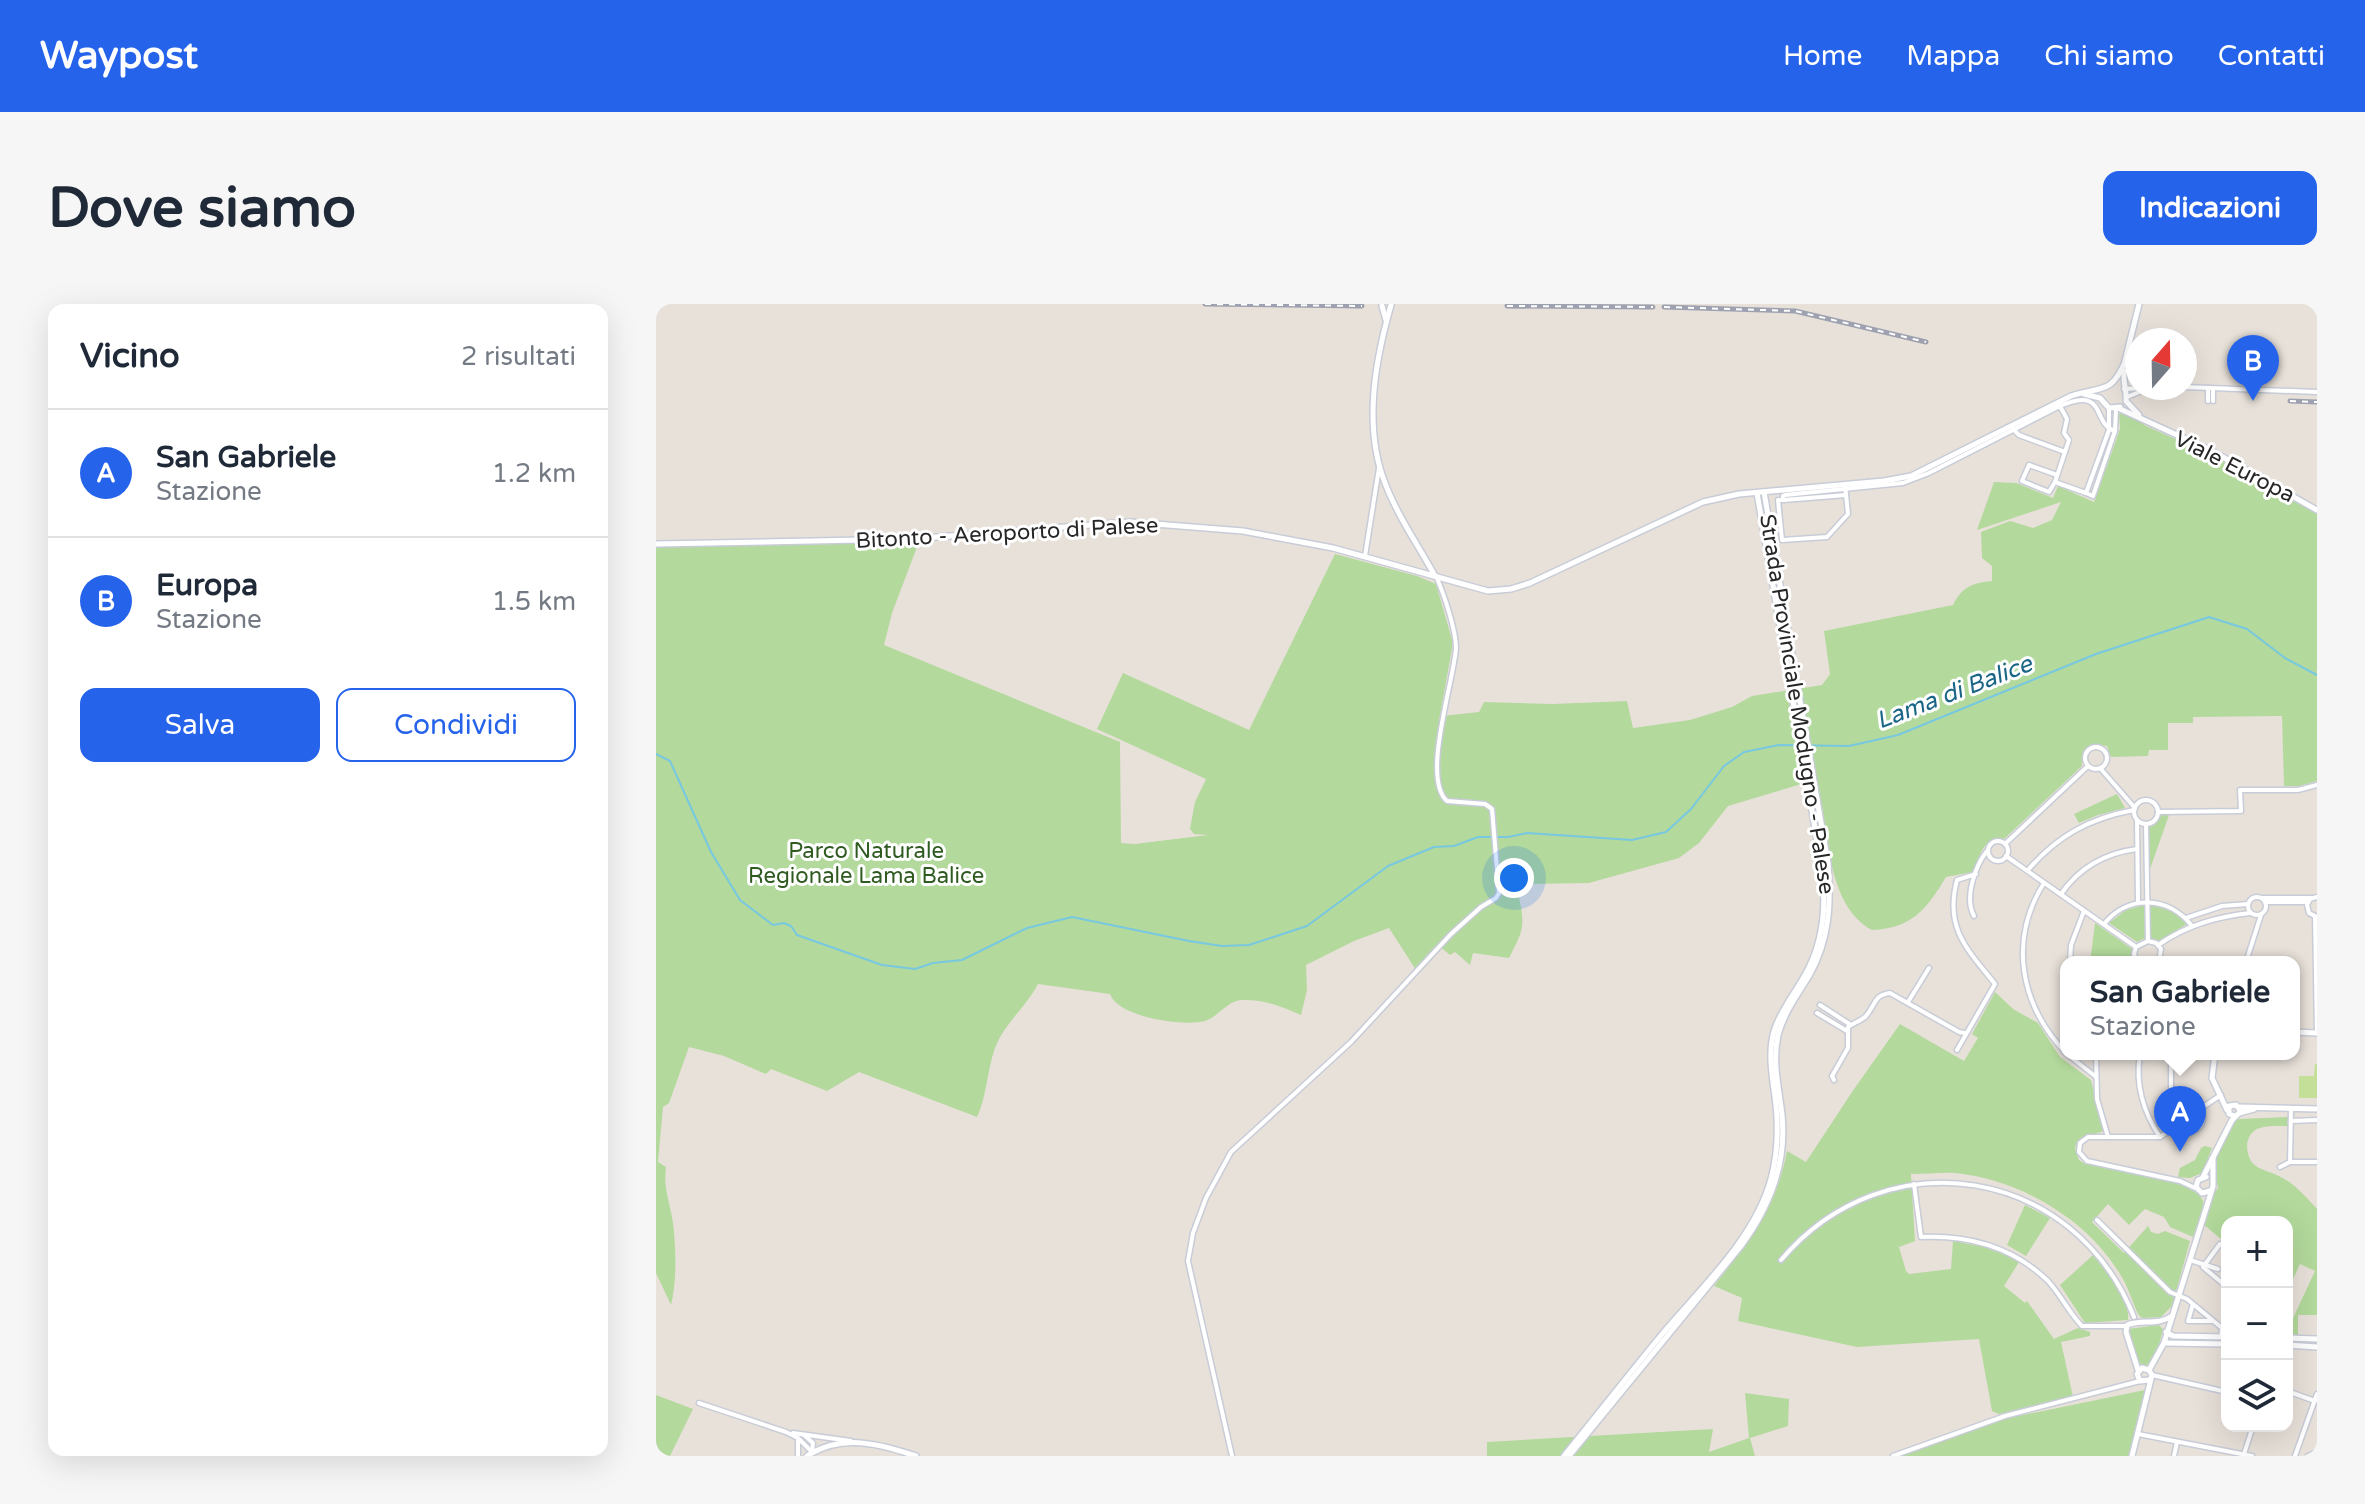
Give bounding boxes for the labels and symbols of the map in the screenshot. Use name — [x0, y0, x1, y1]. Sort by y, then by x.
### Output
north arrow — [2125, 328, 2197, 400]
pin: B — [2227, 335, 2279, 401]
street label: Viale Europa — [2170, 425, 2299, 508]
street label: Bitonto - Aeroporto di Palese — [855, 512, 1159, 554]
street label: Strada Provinciale Modugno - Palese — [1754, 512, 1840, 896]
water label: Lama di Balice — [1872, 649, 2038, 736]
park label: Parco Naturale Regionale Lama Balice — [748, 838, 984, 889]
your location — [1494, 858, 1534, 898]
pin: A — [2154, 1086, 2206, 1152]

